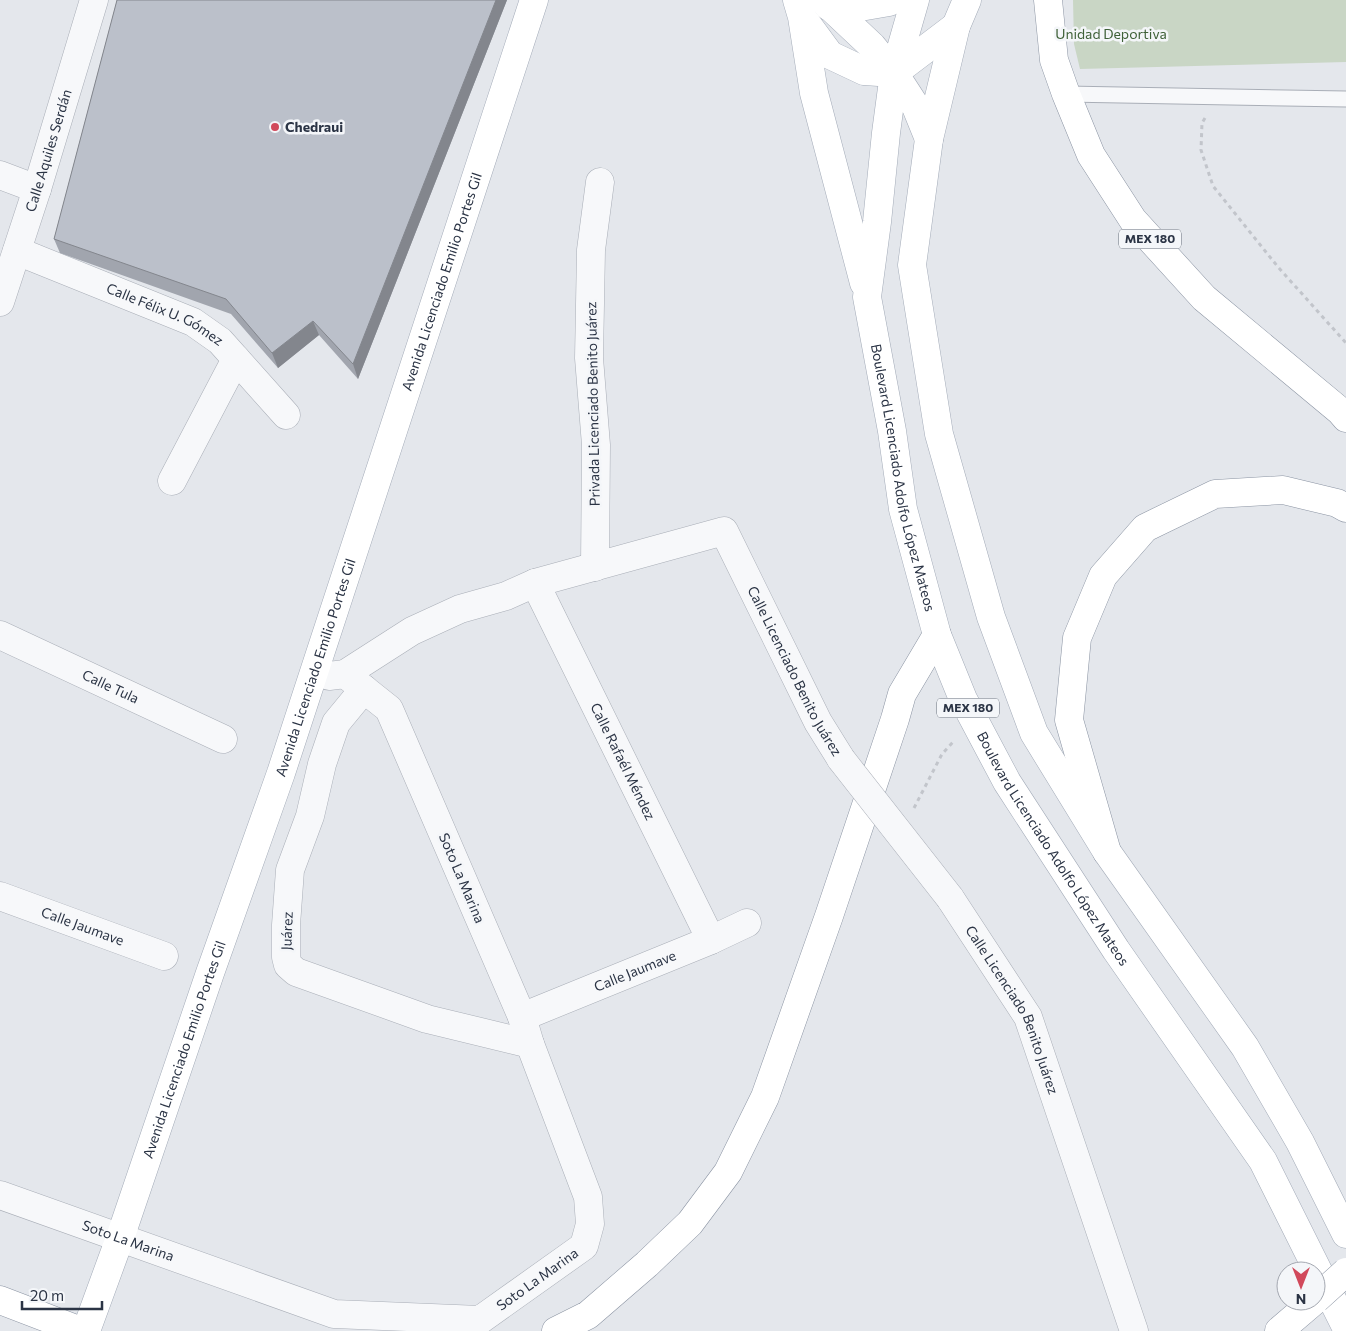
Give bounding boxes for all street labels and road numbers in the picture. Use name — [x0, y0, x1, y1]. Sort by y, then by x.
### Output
street label: Calle Aquiles Serdán — [21, 87, 75, 214]
street label: Avenida Licenciado Emilio Portes Gil — [398, 170, 485, 393]
road number: MEX 180 — [1119, 230, 1181, 248]
street label: Calle Félix U. Gómez — [104, 279, 227, 349]
street label: Privada Licenciado Benito Juárez — [582, 301, 603, 507]
street label: Boulevard Licenciado Adolfo López Mateos — [868, 342, 939, 613]
street label: Avenida Licenciado Emilio Portes Gil — [271, 556, 359, 779]
street label: Calle Licenciado Benito Juárez — [744, 583, 846, 759]
street label: Calle Tula — [80, 666, 142, 707]
road number: MEX 180 — [937, 698, 999, 718]
street label: Calle Rafaél Méndez — [587, 700, 659, 823]
street label: Boulevard Licenciado Adolfo López Mateos — [974, 728, 1133, 969]
street label: Soto La Marina — [436, 830, 489, 925]
street label: Calle Jaumave — [39, 903, 127, 949]
street label: Juárez — [277, 911, 296, 951]
street label: Calle Licenciado Benito Juárez — [962, 922, 1062, 1096]
street label: Avenida Licenciado Emilio Portes Gil — [139, 938, 229, 1160]
street label: Calle Jaumave — [591, 946, 678, 995]
street label: Soto La Marina — [80, 1216, 177, 1264]
street label: Soto La Marina — [493, 1244, 581, 1314]

